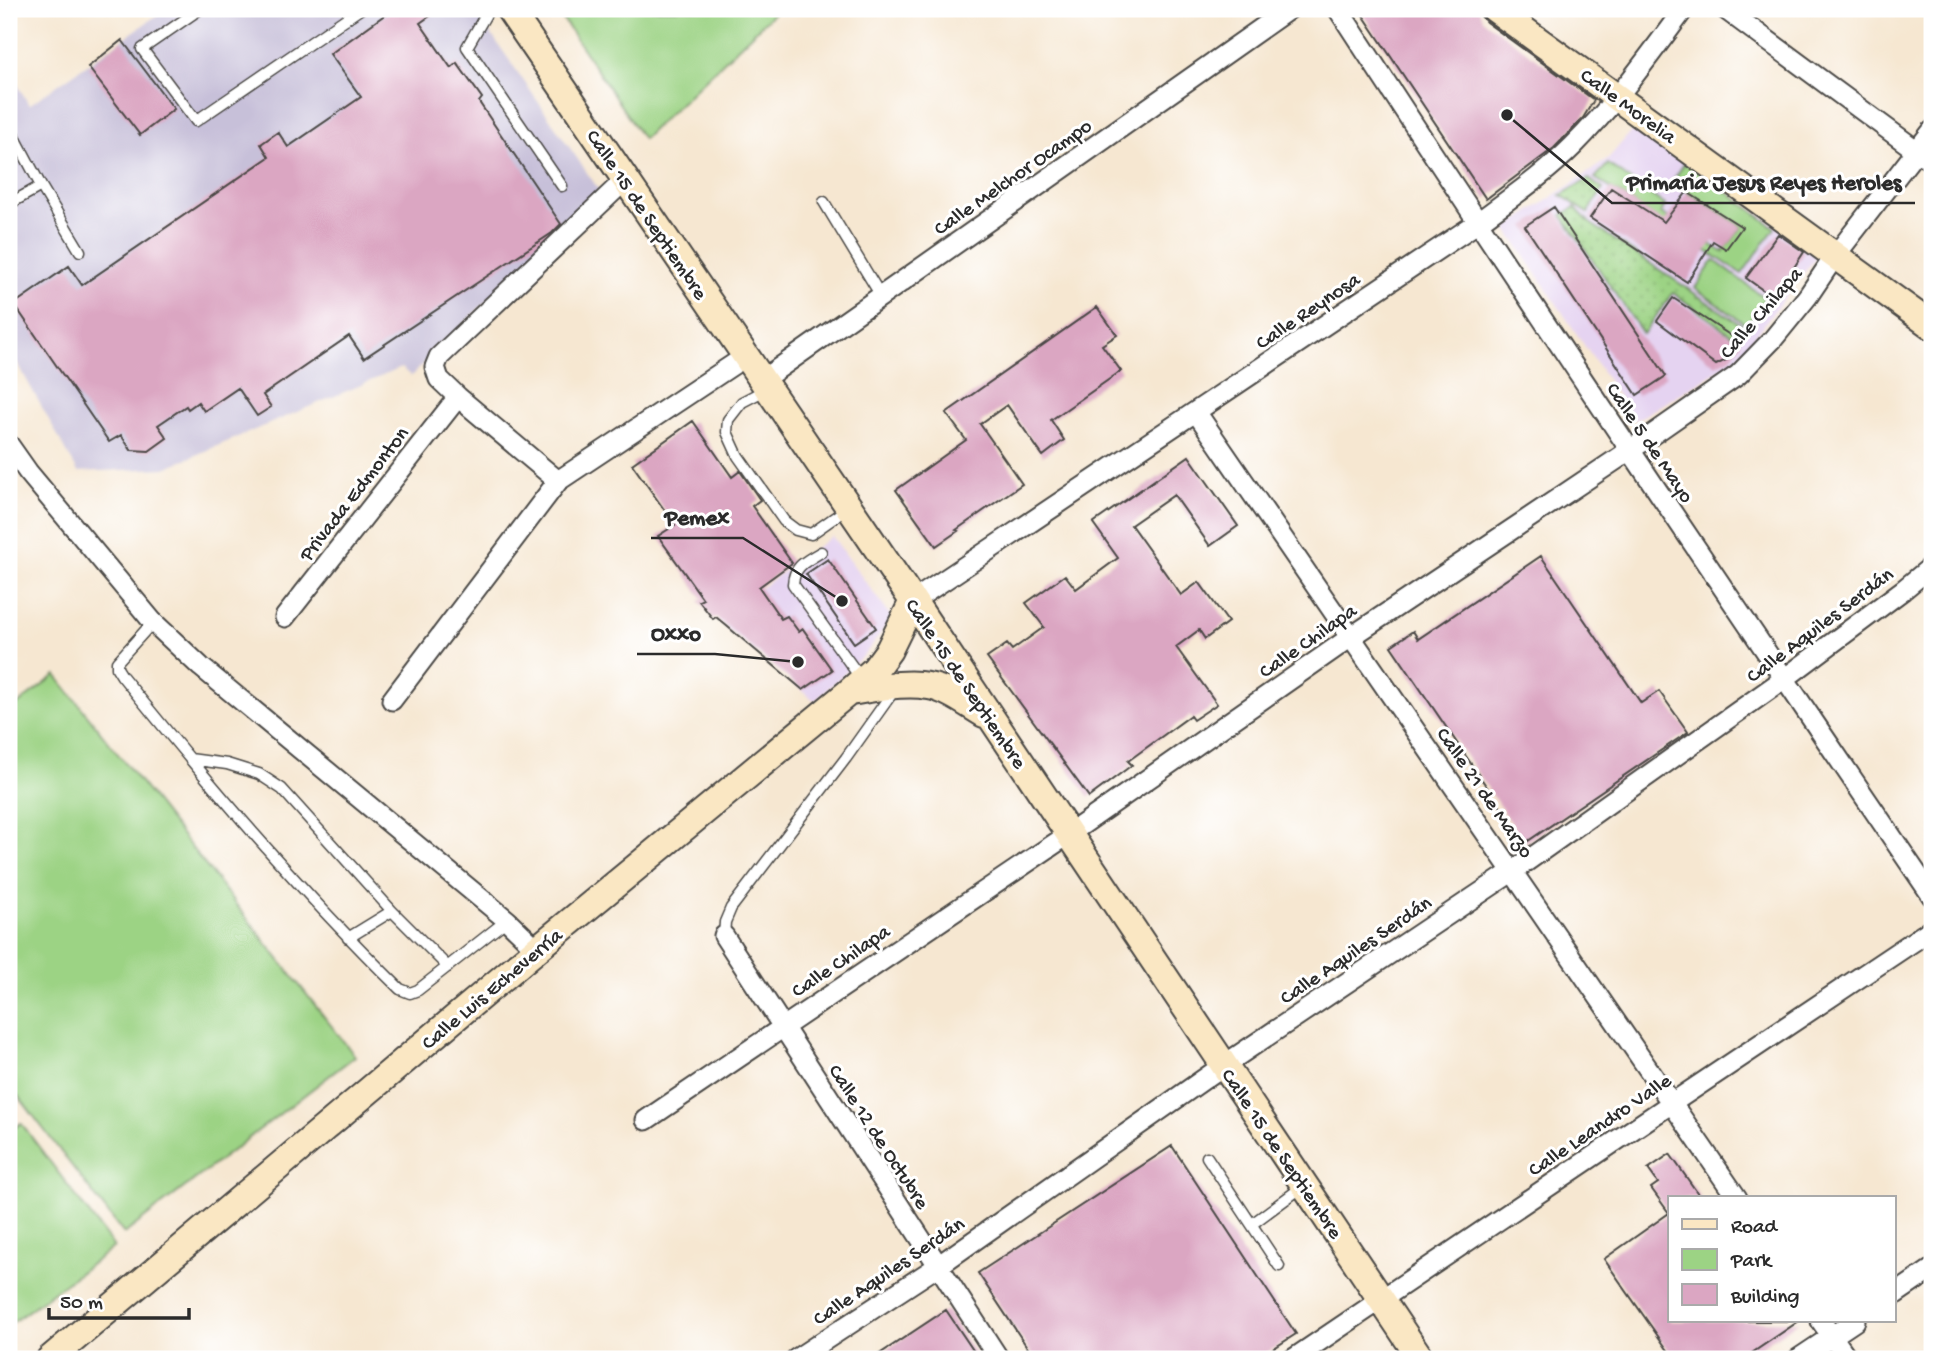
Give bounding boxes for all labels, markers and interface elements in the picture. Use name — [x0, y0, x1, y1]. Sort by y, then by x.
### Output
street label: Calle Morelia — [1574, 65, 1681, 152]
street label: Calle Melchor Ocampo — [930, 115, 1098, 243]
street label: Calle 15 de Septiembre — [579, 126, 712, 307]
callout: Primaria Jesus Reyes Heroles — [1612, 159, 1915, 203]
text: Primaria Jesus Reyes Heroles — [1624, 171, 1903, 198]
street label: Calle Chilapa — [1716, 262, 1810, 365]
street label: Calle Reynosa — [1252, 268, 1367, 357]
street label: Calle 5 de Mayo — [1599, 379, 1698, 509]
street label: Privada Edmonton — [295, 423, 416, 568]
callout: Pemex — [651, 494, 743, 538]
text: Pemex — [663, 506, 730, 533]
street label: Calle Aquiles Serdán — [1743, 563, 1900, 690]
street label: Calle 15 de Septiembre — [898, 595, 1031, 776]
street label: Calle Chilapa — [1255, 599, 1364, 686]
callout: Oxxo — [637, 610, 715, 654]
text: Oxxo — [651, 622, 701, 649]
street label: Calle 21 de Marzo — [1429, 724, 1538, 864]
street label: Calle Aquiles Serdán — [1276, 892, 1438, 1012]
street label: Calle Chilapa — [788, 920, 897, 1005]
street label: Calle Luis Echeverría — [418, 924, 570, 1057]
street label: Calle 12 de Octubre — [821, 1061, 934, 1216]
street label: Calle 15 de Septiembre — [1214, 1065, 1347, 1246]
street label: Calle Leandro Valle — [1525, 1069, 1678, 1184]
legend — [1668, 1196, 1896, 1322]
street label: Calle Aquiles Serdán — [809, 1213, 971, 1333]
text: Road — [1731, 1216, 1779, 1241]
text: Park — [1730, 1250, 1774, 1275]
scale bar — [49, 1277, 189, 1321]
text: Building — [1730, 1286, 1800, 1311]
text: 50 m — [60, 1292, 103, 1317]

